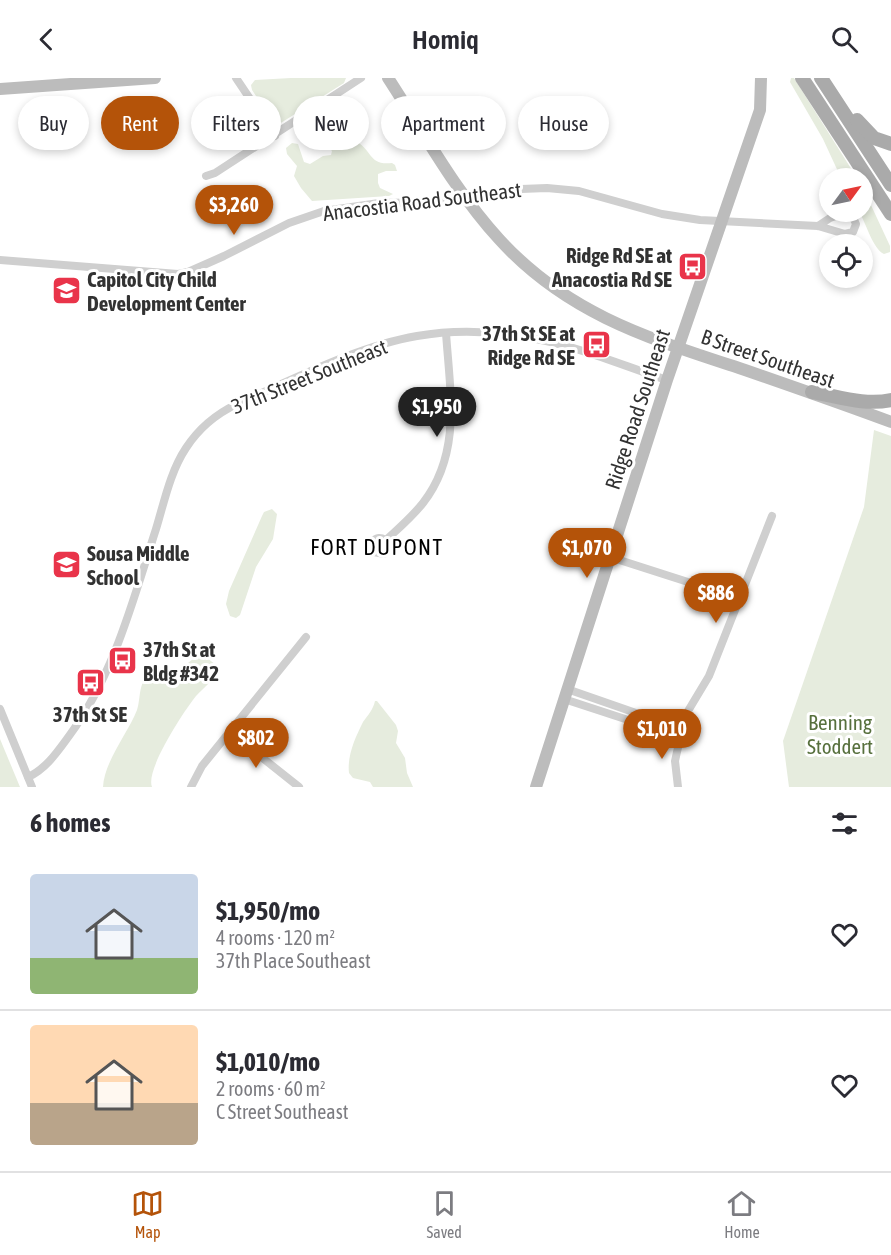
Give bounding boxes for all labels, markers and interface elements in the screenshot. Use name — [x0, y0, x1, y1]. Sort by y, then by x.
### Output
icon: back — [30, 23, 63, 56]
icon: search — [828, 23, 861, 56]
text: Homiq — [412, 24, 479, 55]
chip: Buy — [18, 96, 89, 150]
chip: Rent — [101, 96, 179, 150]
chip: Filters — [191, 96, 281, 150]
chip: New — [293, 96, 369, 150]
chip: Apartment — [381, 96, 506, 150]
chip: House — [518, 96, 609, 150]
north arrow — [819, 168, 873, 222]
map controls — [819, 168, 873, 288]
street label: Anacostia Road Southeast — [321, 177, 523, 225]
pin: $3,260 — [185, 185, 283, 236]
text: $3,260 — [209, 193, 259, 216]
button: locate — [819, 234, 873, 288]
place label: Ridge Rd SE at Anacostia Rd SE — [551, 243, 672, 291]
bus stop icon: Ridge Rd SE at Anacostia Rd SE — [677, 251, 709, 283]
place label: Capitol City Child Development Center — [87, 267, 247, 315]
school or university icon: Capitol City Child Development Center — [50, 275, 82, 307]
place label: 37th St SE at Ridge Rd SE — [482, 321, 575, 369]
street label: B Street Southeast — [698, 324, 838, 392]
street label: Ridge Road Southeast — [600, 326, 674, 492]
bus stop icon: 37th St SE at Ridge Rd SE — [580, 329, 612, 361]
street label: 37th Street Southeast — [228, 334, 390, 418]
pin: $1,950 — [388, 387, 486, 438]
text: $1,950 — [412, 395, 462, 418]
pin: $1,070 — [538, 528, 636, 579]
district label: FORT DUPONT — [310, 534, 444, 560]
text: $1,070 — [562, 536, 612, 559]
place label: Sousa Middle School — [87, 541, 190, 589]
school or university icon: Sousa Middle School — [50, 549, 82, 581]
pin: $886 — [680, 573, 752, 624]
text: $886 — [698, 581, 734, 604]
place label: 37th St at Bldg #342 — [143, 637, 219, 685]
bus stop icon: 37th St at Bldg #342 — [106, 645, 138, 677]
bus stop icon: 37th St SE — [74, 667, 106, 699]
place label: 37th St SE — [53, 702, 127, 726]
pin: $1,010 — [613, 709, 711, 760]
park label: Benning Stoddert — [807, 710, 873, 758]
text: $1,010 — [637, 717, 687, 740]
pin: $802 — [220, 718, 292, 769]
text: $802 — [238, 726, 274, 749]
icon: filters — [828, 807, 861, 840]
text: 6 homes — [30, 808, 110, 838]
text: $1,950/mo — [216, 896, 320, 926]
icon: home — [78, 898, 150, 970]
icon: heart — [828, 918, 861, 951]
text: 4 rooms · 120 m² — [216, 926, 335, 949]
text: 37th Place Southeast — [216, 949, 371, 972]
text: $1,010/mo — [216, 1047, 320, 1077]
icon: home — [78, 1049, 150, 1121]
icon: heart — [828, 1069, 861, 1102]
text: 2 rooms · 60 m² — [216, 1077, 326, 1100]
text: C Street Southeast — [216, 1100, 348, 1123]
tab: Map — [131, 1187, 164, 1241]
tab: Saved — [426, 1187, 462, 1241]
tab: Home — [724, 1187, 760, 1241]

